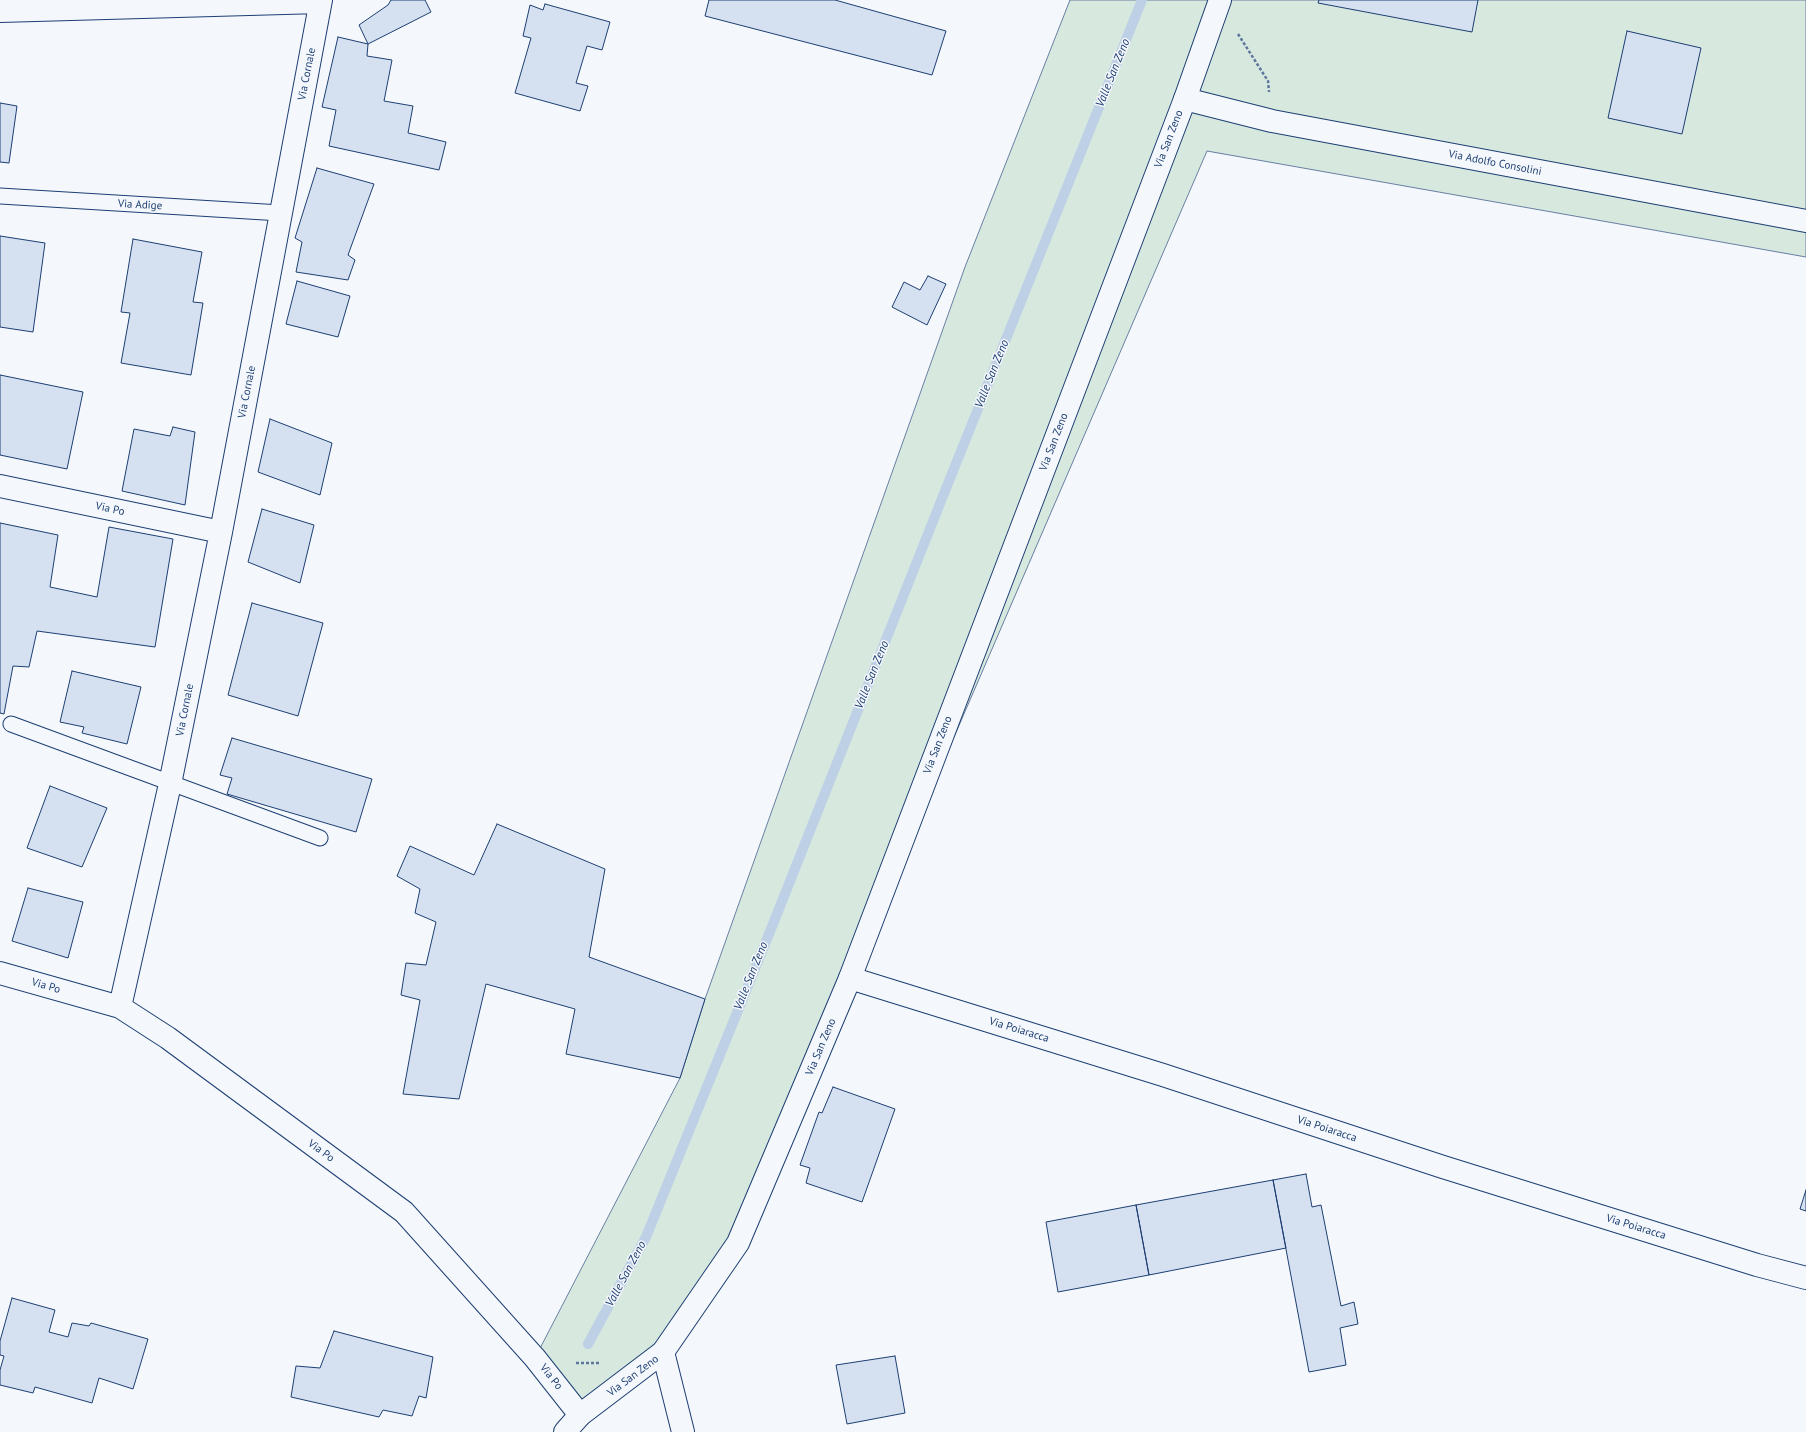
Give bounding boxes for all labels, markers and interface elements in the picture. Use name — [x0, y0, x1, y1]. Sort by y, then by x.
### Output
water label: Valle San Zeno — [1093, 37, 1133, 109]
street label: Via Cornale — [295, 47, 319, 101]
street label: Via San Zeno — [1152, 108, 1186, 170]
street label: Via Adolfo Consolini — [1447, 147, 1543, 179]
street label: Via Adige — [117, 197, 163, 213]
water label: Valle San Zeno — [972, 338, 1012, 410]
street label: Via Cornale — [235, 365, 259, 419]
street label: Via San Zeno — [1037, 411, 1071, 473]
street label: Via Po — [94, 500, 126, 518]
water label: Valle San Zeno — [852, 639, 892, 711]
street label: Via Cornale — [173, 683, 197, 737]
street label: Via San Zeno — [921, 714, 955, 776]
water label: Valle San Zeno — [731, 940, 771, 1012]
street label: Via Po — [30, 976, 62, 996]
street label: Via Poiaracca — [987, 1015, 1051, 1045]
street label: Via San Zeno — [803, 1016, 839, 1078]
street label: Via Poiaracca — [1295, 1113, 1359, 1145]
street label: Via Po — [305, 1137, 337, 1165]
street label: Via Poiaracca — [1604, 1212, 1668, 1242]
water label: Valle San Zeno — [603, 1239, 649, 1309]
street label: Via San Zeno — [605, 1352, 661, 1400]
street label: Via Po — [537, 1361, 565, 1393]

